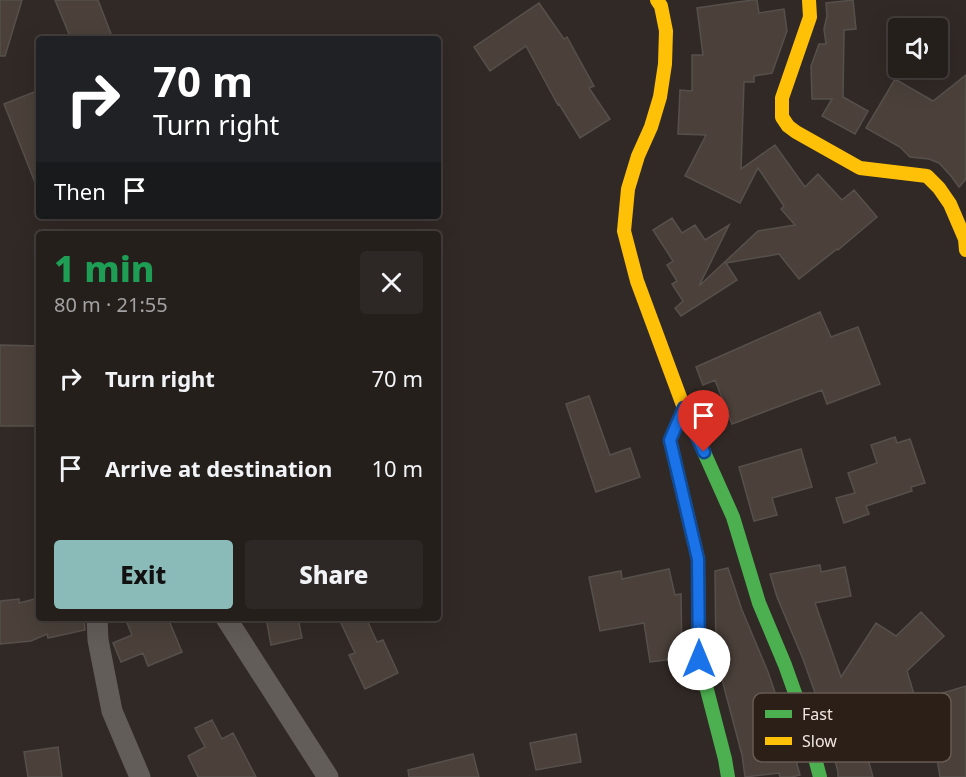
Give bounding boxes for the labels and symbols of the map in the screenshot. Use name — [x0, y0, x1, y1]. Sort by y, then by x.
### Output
pin — [678, 390, 729, 452]
position arrow — [667, 627, 731, 691]
legend — [753, 693, 951, 762]
text: Fast — [802, 703, 833, 725]
text: Slow — [802, 730, 837, 752]

